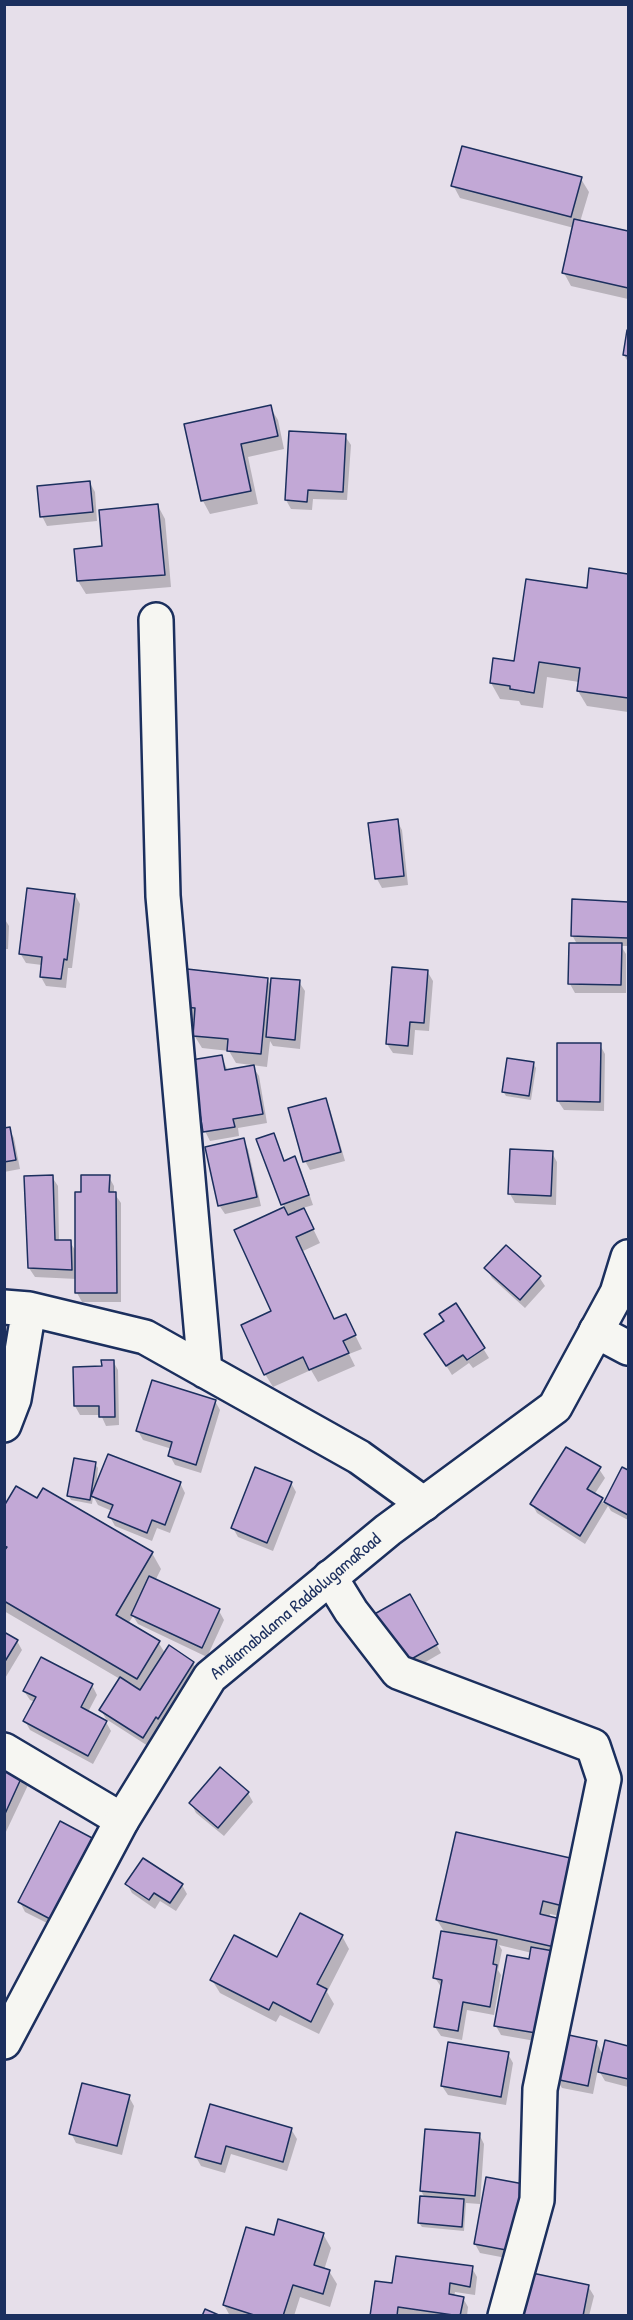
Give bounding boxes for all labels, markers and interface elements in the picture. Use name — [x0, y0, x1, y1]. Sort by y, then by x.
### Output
street label: Andiamabalama RaddolugamaRoad — [206, 1529, 386, 1685]

